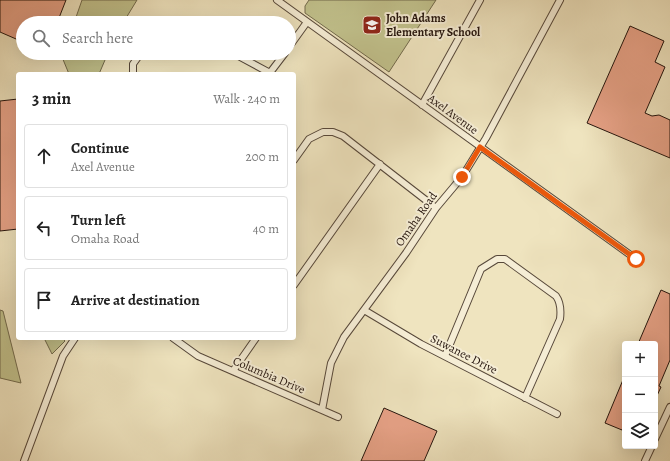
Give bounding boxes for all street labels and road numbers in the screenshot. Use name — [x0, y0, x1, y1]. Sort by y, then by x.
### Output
street label: Axel Avenue — [424, 90, 482, 138]
street label: Omaha Road — [391, 188, 441, 249]
street label: Suwanee Drive — [428, 330, 500, 378]
street label: Columbia Drive — [230, 353, 308, 397]

